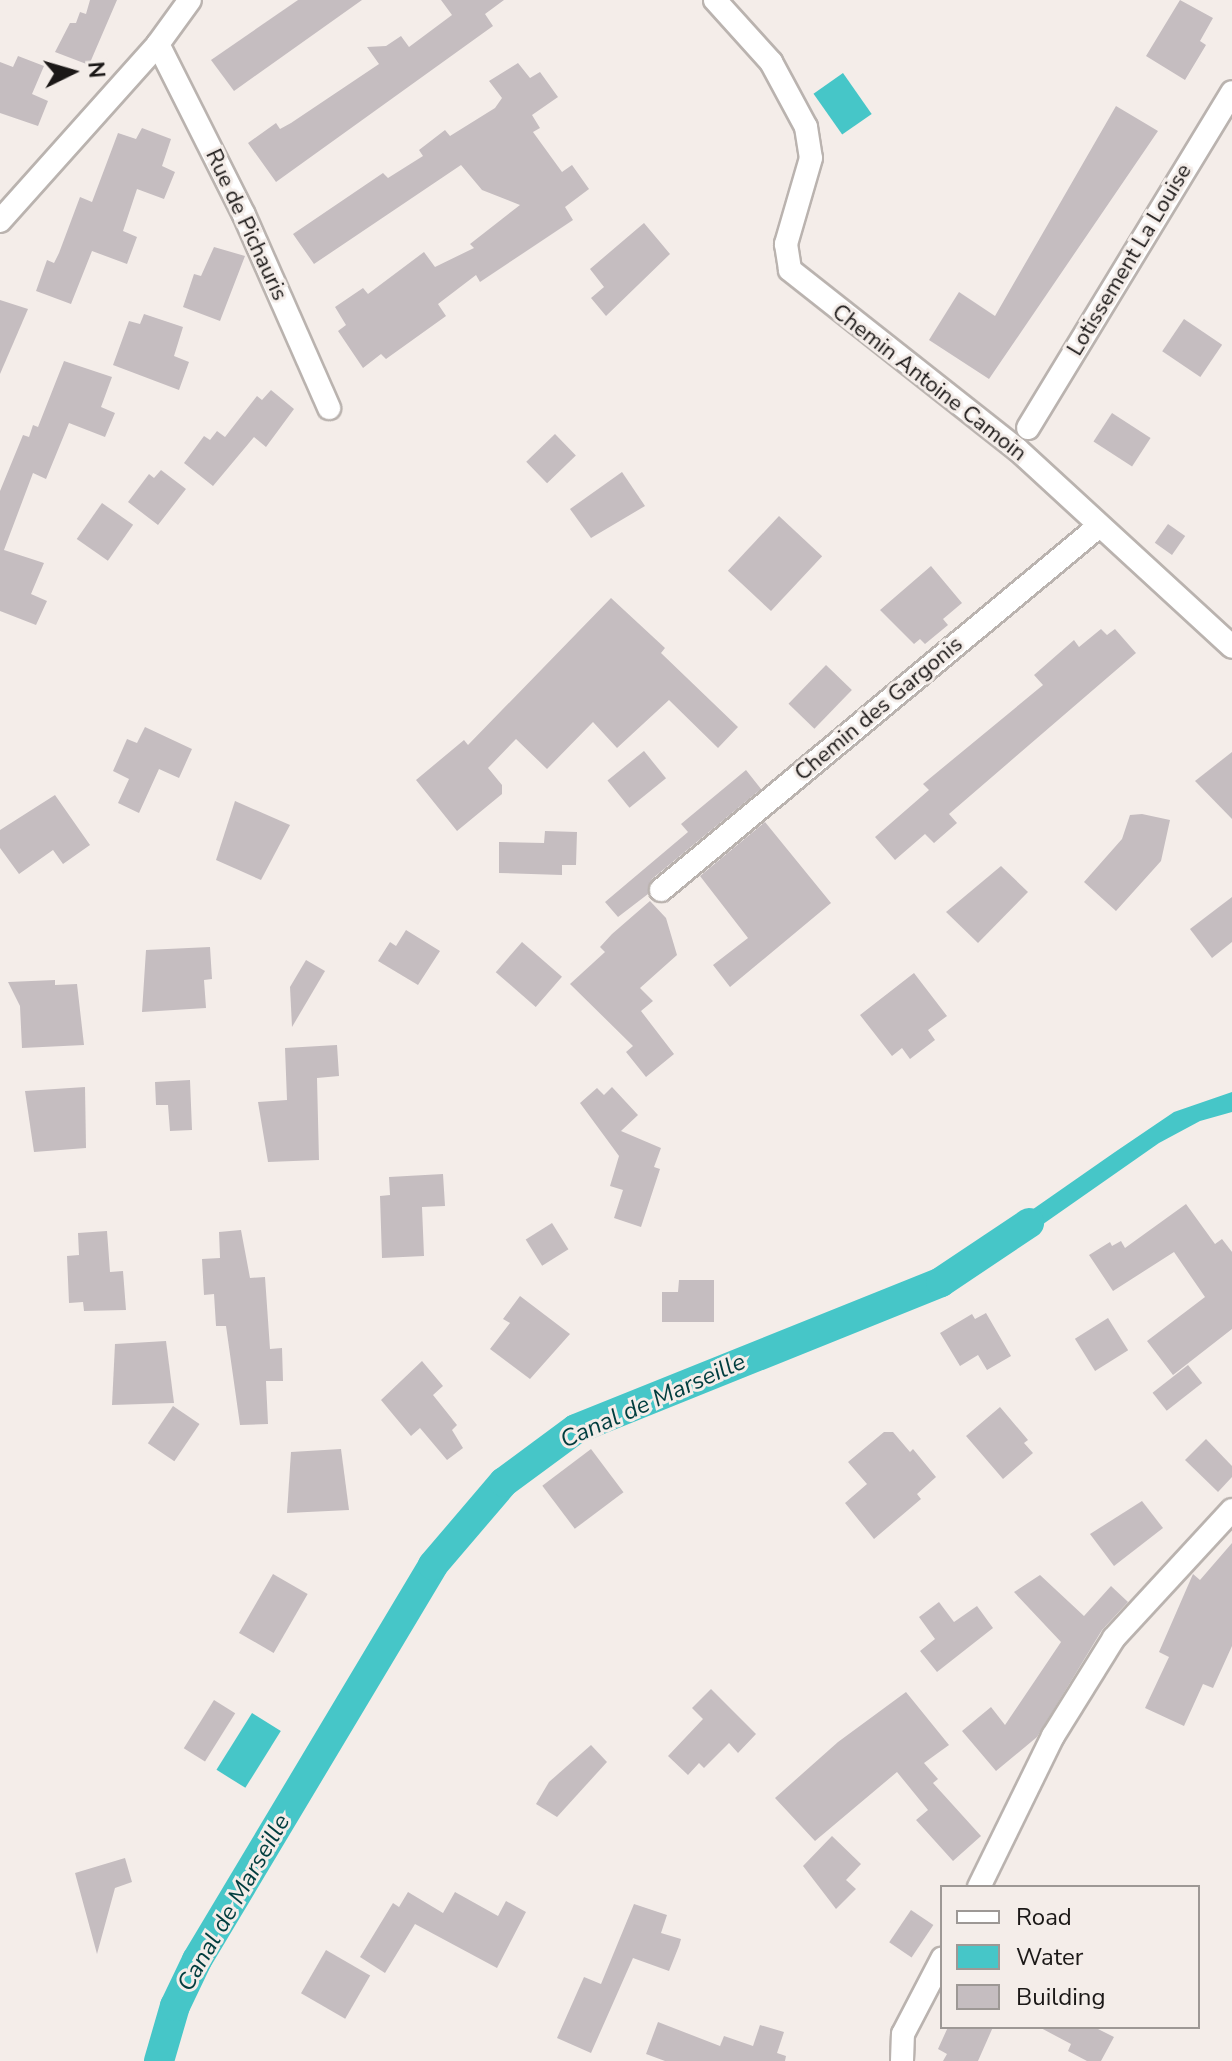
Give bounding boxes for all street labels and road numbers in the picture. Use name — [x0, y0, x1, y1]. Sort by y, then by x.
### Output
street label: Rue de Pichauris — [199, 145, 293, 305]
street label: Lotissement La Louise — [1062, 159, 1198, 361]
street label: Chemin Antoine Camoin — [827, 299, 1031, 467]
street label: Chemin des Gargonis — [790, 631, 968, 787]

